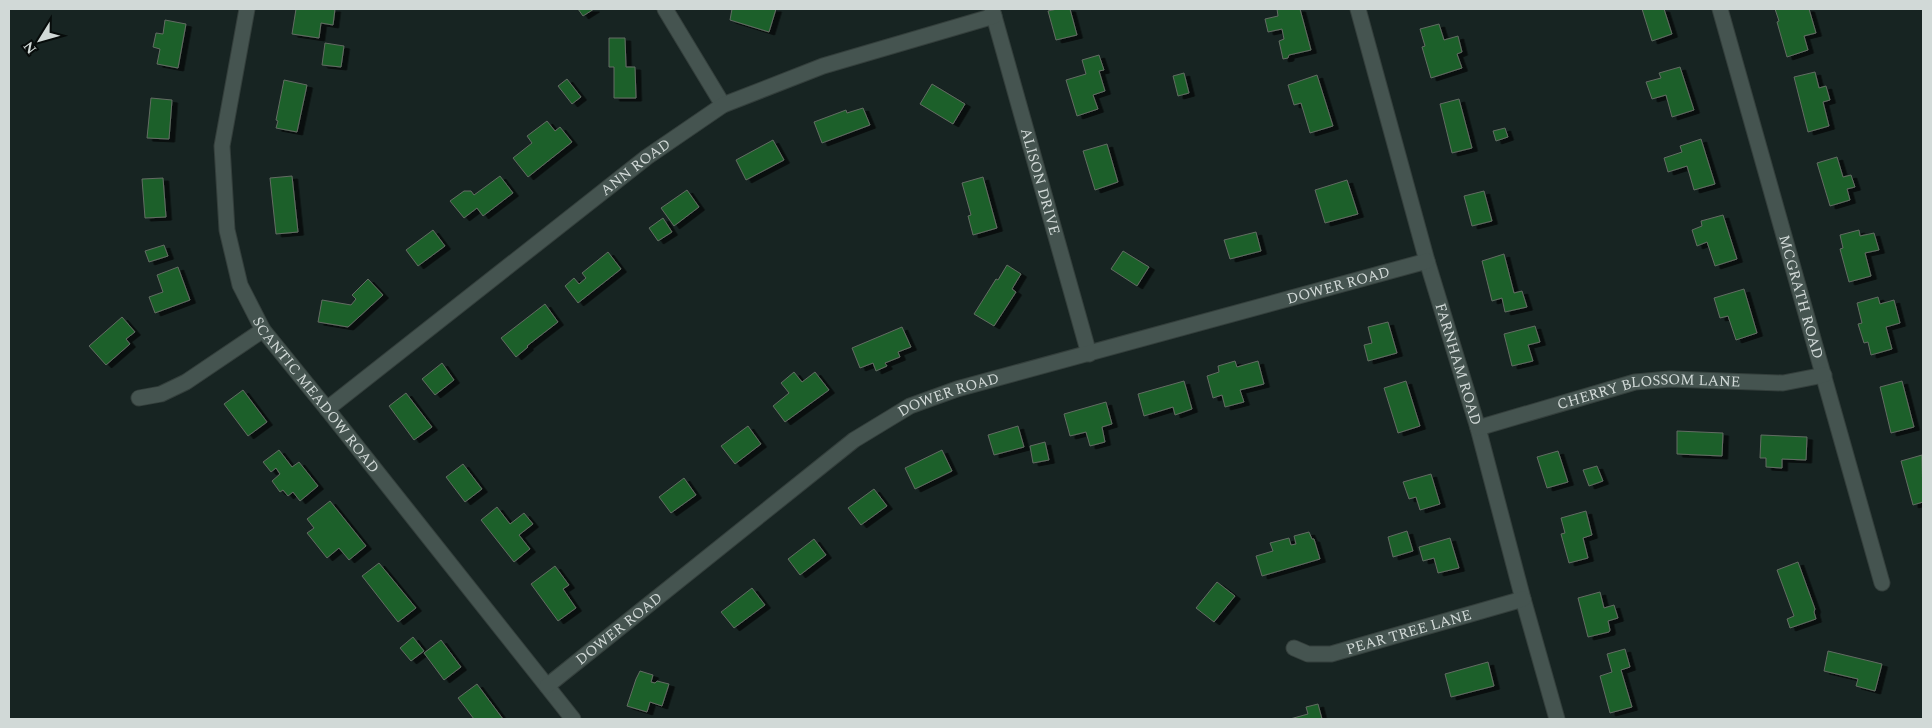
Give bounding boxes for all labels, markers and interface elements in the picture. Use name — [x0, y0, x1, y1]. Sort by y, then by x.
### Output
north arrow — [15, 15, 65, 65]
text: N — [18, 37, 42, 58]
street label: ALISON DRIVE — [1014, 125, 1066, 238]
street label: ANN ROAD — [595, 133, 676, 202]
street label: MCGRATH ROAD — [1772, 232, 1829, 362]
street label: DOWER ROAD — [1284, 261, 1393, 311]
street label: FARNHAM ROAD — [1428, 300, 1488, 428]
street label: SCANTIC MEADOW ROAD — [246, 313, 385, 478]
street label: DOWER ROAD — [893, 367, 1002, 423]
street label: CHERRY BLOSSOM LANE — [1554, 368, 1741, 416]
street label: DOWER ROAD — [570, 587, 668, 671]
street label: PEAR TREE LANE — [1343, 603, 1474, 661]

